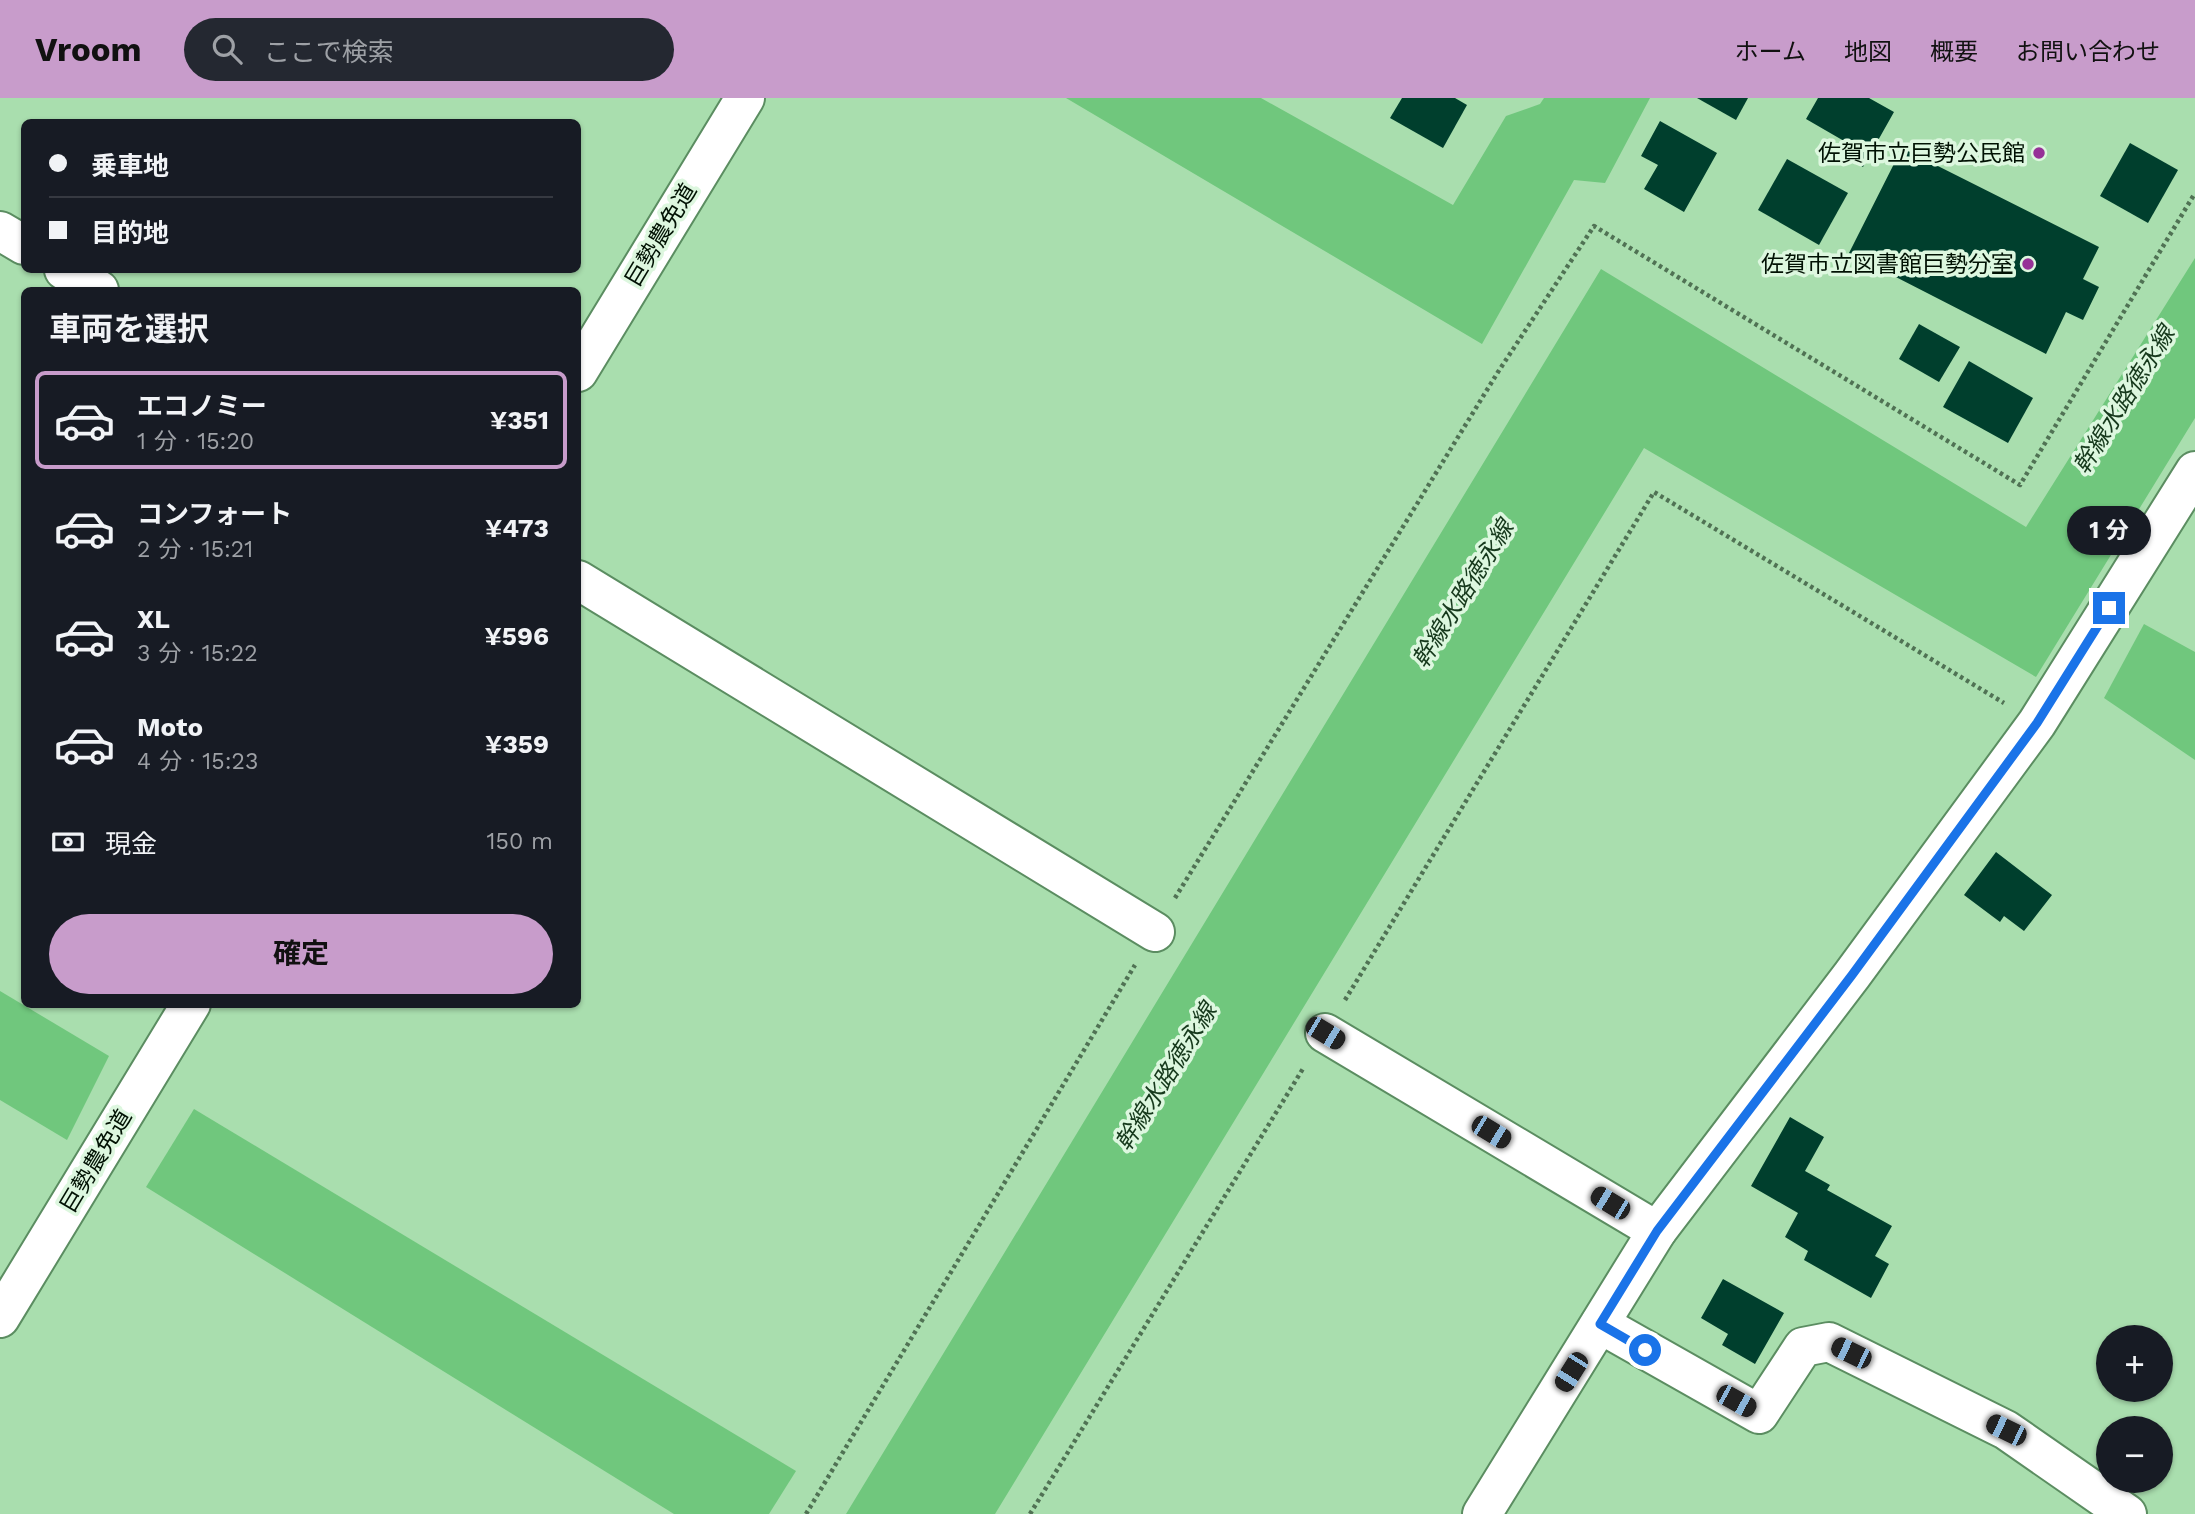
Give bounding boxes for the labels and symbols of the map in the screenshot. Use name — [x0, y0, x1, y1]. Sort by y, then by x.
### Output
place label: 佐賀市立巨勢公民館 — [1818, 140, 2025, 167]
marker: 佐賀市立巨勢公民館 — [2031, 145, 2047, 161]
street label: 巨勢農免道 — [620, 179, 702, 291]
place label: 佐賀市立図書館巨勢分室 — [1761, 251, 2014, 278]
marker: 佐賀市立図書館巨勢分室 — [2020, 256, 2036, 272]
water label: 幹線水路徳永線 — [2068, 319, 2182, 479]
callout: 1 分 — [2067, 506, 2151, 556]
water label: 幹線水路徳永線 — [1407, 513, 1521, 673]
route end — [2093, 592, 2125, 624]
water label: 幹線水路徳永線 — [1110, 996, 1224, 1156]
car — [1302, 1013, 1349, 1053]
street label: 巨勢農免道 — [55, 1105, 137, 1217]
car — [1468, 1112, 1515, 1152]
car — [1587, 1183, 1634, 1223]
route start — [1629, 1334, 1661, 1366]
car — [1828, 1334, 1875, 1372]
car — [1551, 1349, 1592, 1395]
car — [1713, 1382, 1760, 1420]
car — [1983, 1411, 2030, 1449]

